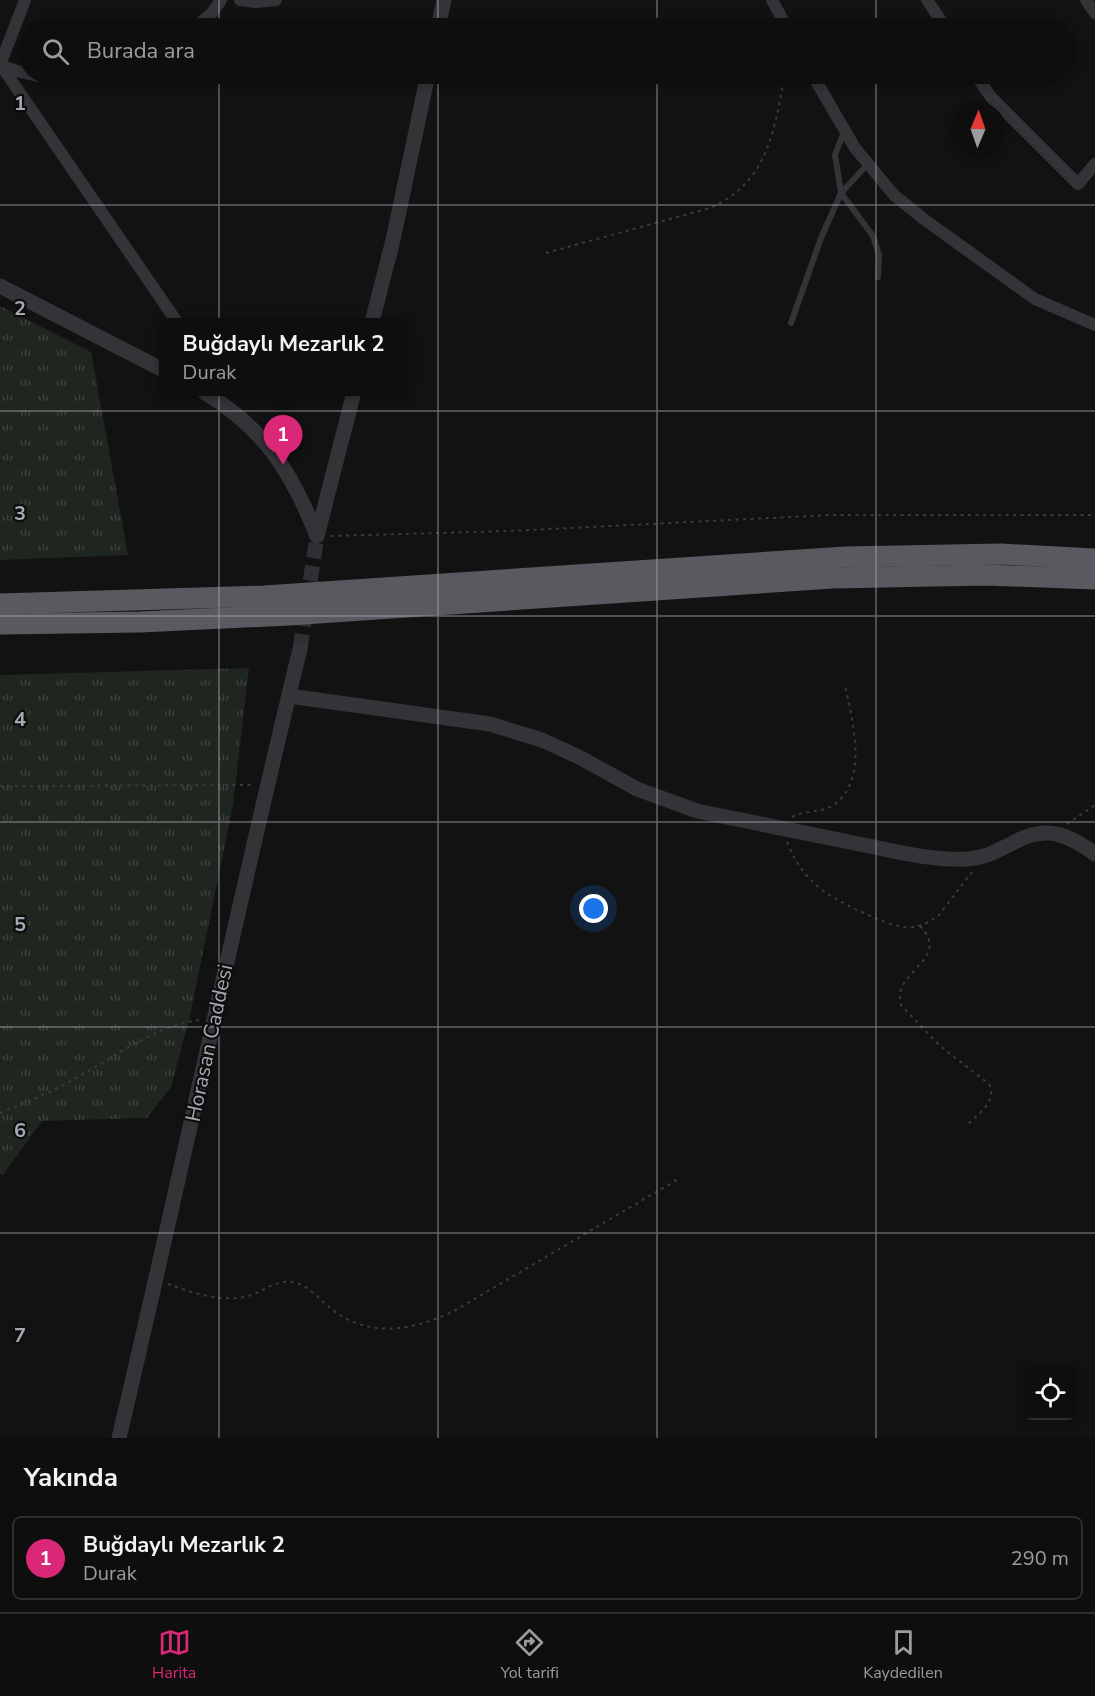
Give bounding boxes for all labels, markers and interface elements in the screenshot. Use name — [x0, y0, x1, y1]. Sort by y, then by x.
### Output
search box — [18, 18, 1077, 84]
icon: search — [39, 35, 72, 68]
text: Burada ara — [87, 36, 195, 66]
text: 1 — [14, 90, 26, 117]
north arrow — [951, 102, 1005, 156]
text: 2 — [14, 295, 26, 322]
popup — [159, 318, 408, 396]
text: Buğdaylı Mezarlık 2 — [183, 329, 384, 359]
text: Durak — [183, 359, 236, 386]
pin: 1 — [264, 416, 302, 465]
text: 3 — [14, 500, 26, 527]
text: 4 — [14, 706, 26, 733]
your location — [579, 894, 608, 923]
text: 5 — [14, 911, 26, 938]
street label: Horasan Caddesi — [179, 962, 239, 1124]
text: 6 — [14, 1117, 26, 1144]
text: 7 — [14, 1322, 26, 1349]
map controls — [1023, 1366, 1077, 1420]
button: locate — [1023, 1366, 1077, 1420]
text: Yakında — [24, 1460, 118, 1495]
text: Buğdaylı Mezarlık 2 — [83, 1530, 285, 1560]
text: 1 — [40, 1545, 52, 1572]
text: 290 m — [1011, 1545, 1069, 1572]
text: Durak — [83, 1560, 137, 1587]
tab: Harita — [152, 1626, 196, 1684]
tab: Yol tarifi — [500, 1626, 559, 1684]
tab: Kaydedilen — [863, 1626, 943, 1684]

